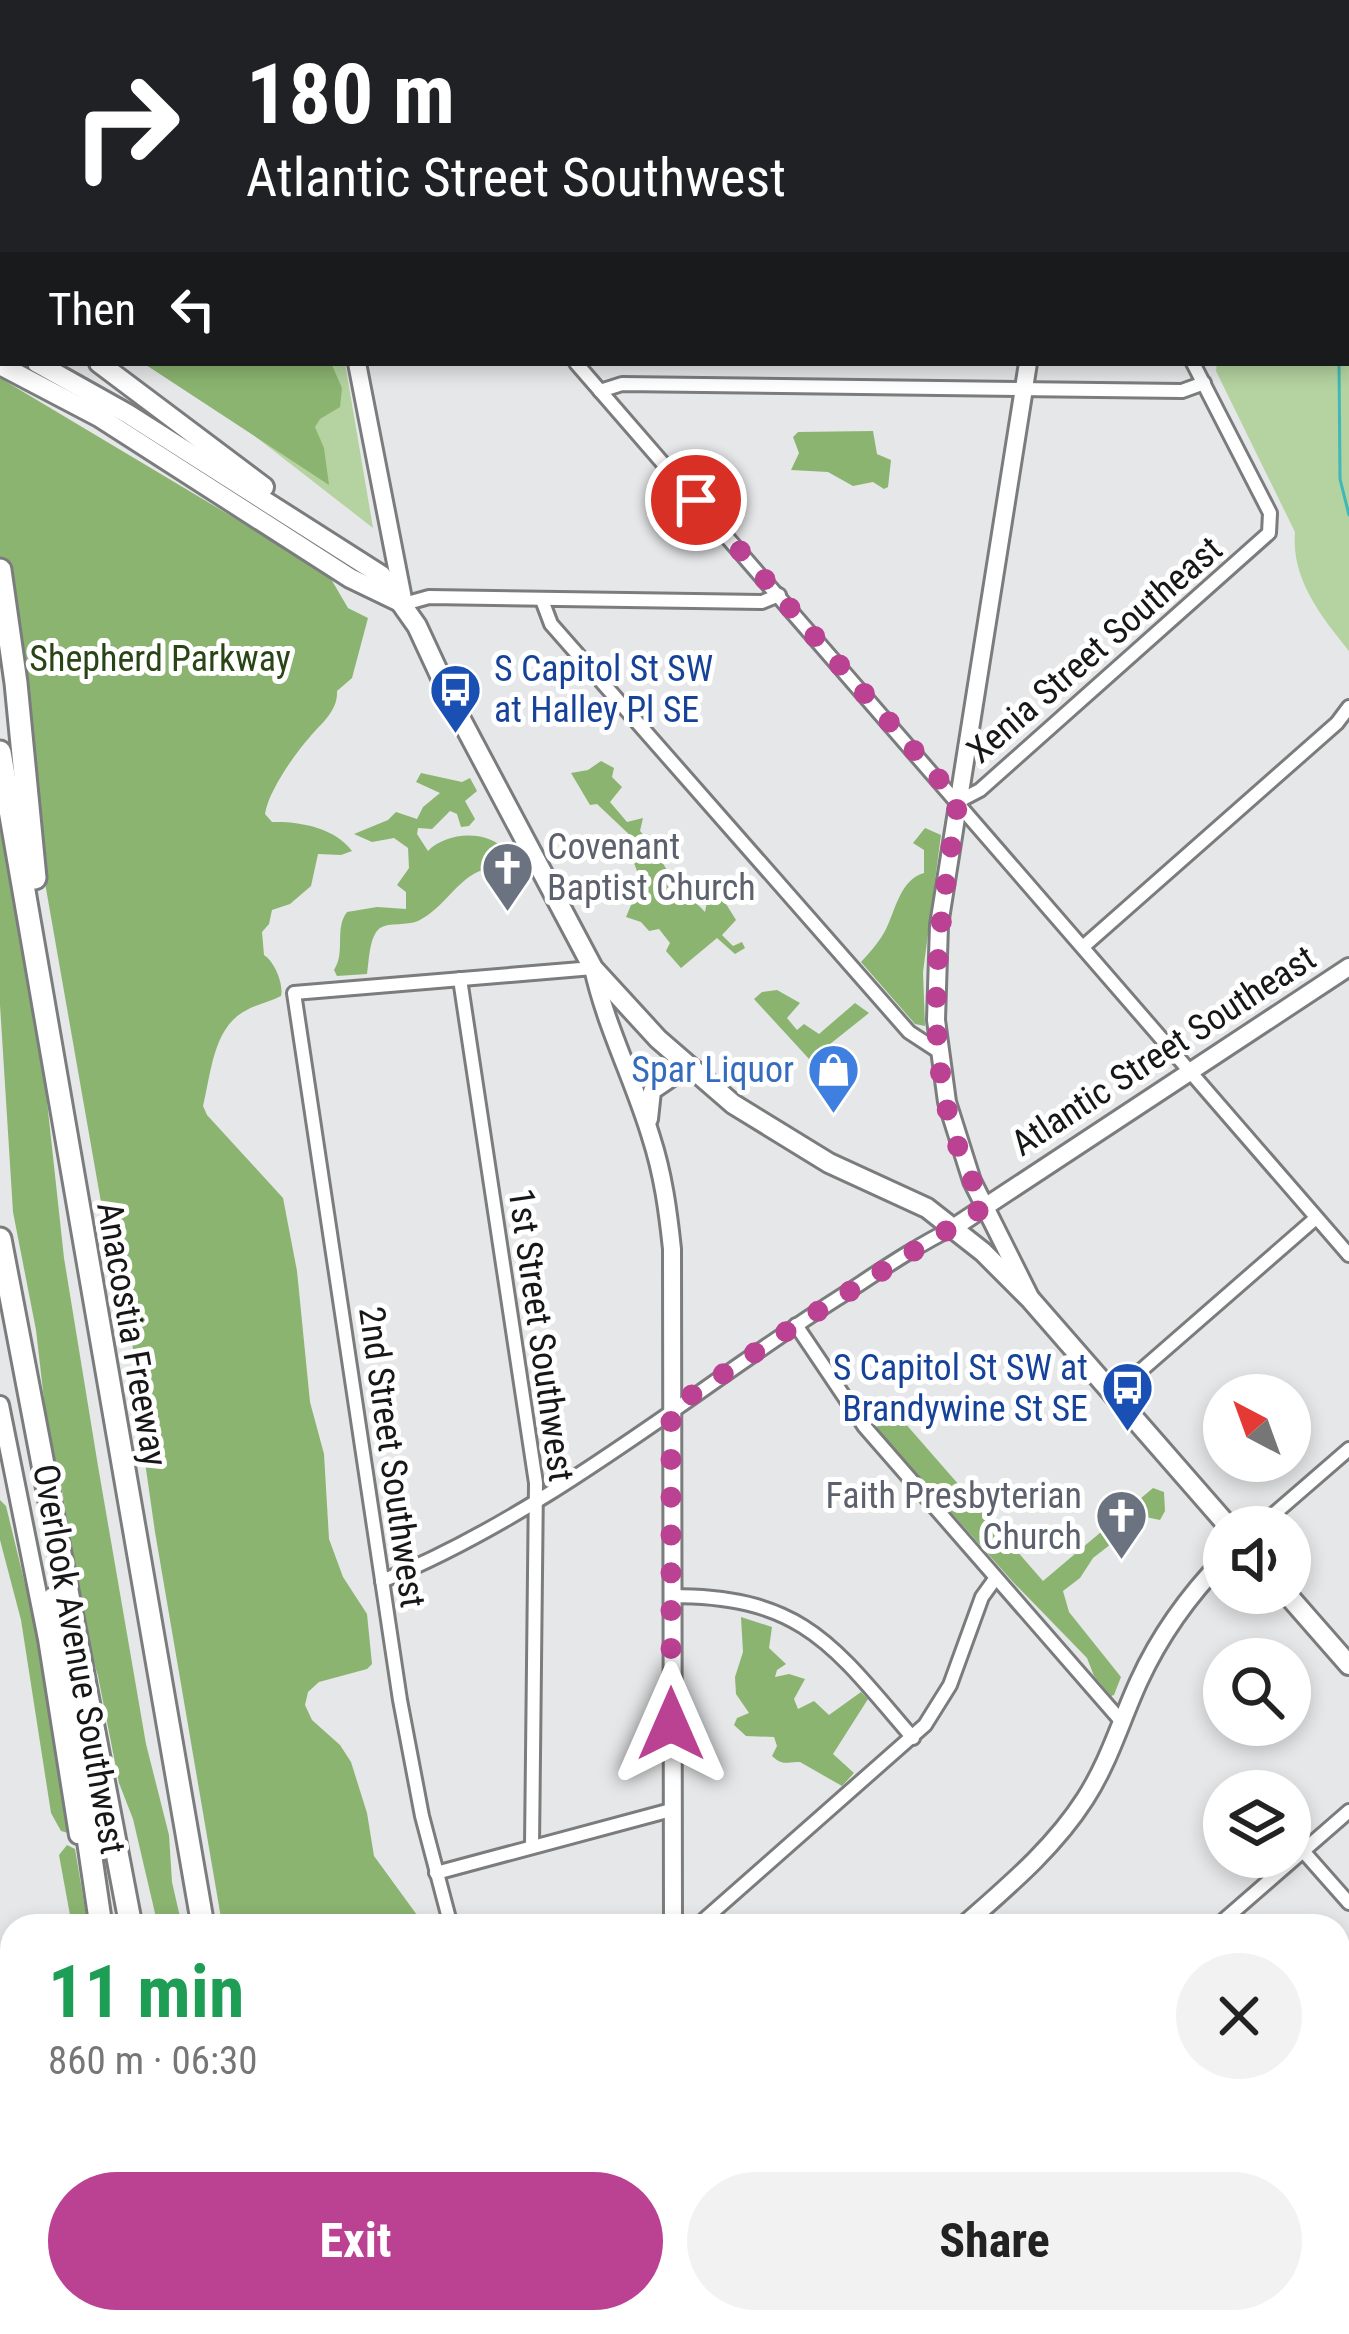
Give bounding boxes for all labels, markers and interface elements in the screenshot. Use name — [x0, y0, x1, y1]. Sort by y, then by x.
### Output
text: 180 m — [246, 45, 455, 144]
icon: right — [48, 48, 204, 204]
text: Atlantic Street Southwest — [246, 146, 786, 209]
icon: left — [160, 276, 226, 342]
text: Then — [48, 283, 136, 336]
pin — [645, 449, 747, 551]
icon: arrive — [663, 467, 729, 533]
street label: Xenia Street Southeast — [959, 528, 1230, 772]
park label: Shepherd Parkway — [29, 638, 291, 680]
place label: S Capitol St SW at Halley Pl SE — [494, 648, 713, 731]
bus stop icon: S Capitol St SW at Halley Pl SE — [427, 661, 483, 735]
place label: Covenant Baptist Church — [547, 826, 756, 909]
church icon: Covenant Baptist Church — [480, 839, 536, 913]
street label: Atlantic Street Southeast — [1004, 937, 1323, 1165]
shop icon: Spar Liquor — [805, 1041, 861, 1115]
place label: Spar Liquor — [631, 1049, 794, 1091]
street label: 1st Street Southwest — [500, 1186, 582, 1484]
street label: Anacostia Freeway — [88, 1199, 176, 1470]
street label: 2nd Street Southwest — [350, 1304, 434, 1610]
place label: S Capitol St SW at Brandywine St SE — [833, 1347, 1088, 1430]
bus stop icon: S Capitol St SW at Brandywine St SE — [1099, 1360, 1155, 1434]
north arrow — [1203, 1374, 1311, 1482]
map controls — [1203, 1374, 1311, 1878]
street label: Overlook Avenue Southwest — [24, 1461, 134, 1857]
place label: Faith Presbyterian Church — [826, 1475, 1082, 1558]
church icon: Faith Presbyterian Church — [1093, 1488, 1149, 1562]
button: sound — [1203, 1506, 1311, 1614]
button: search — [1203, 1638, 1311, 1746]
position arrow — [608, 1661, 734, 1787]
button: layers — [1203, 1770, 1311, 1878]
text: 11 min — [48, 1950, 244, 2035]
button: close — [1176, 1953, 1302, 2079]
text: 860 m · 06:30 — [48, 2038, 258, 2084]
button: Exit — [48, 2172, 663, 2310]
button: Share — [687, 2172, 1302, 2310]

